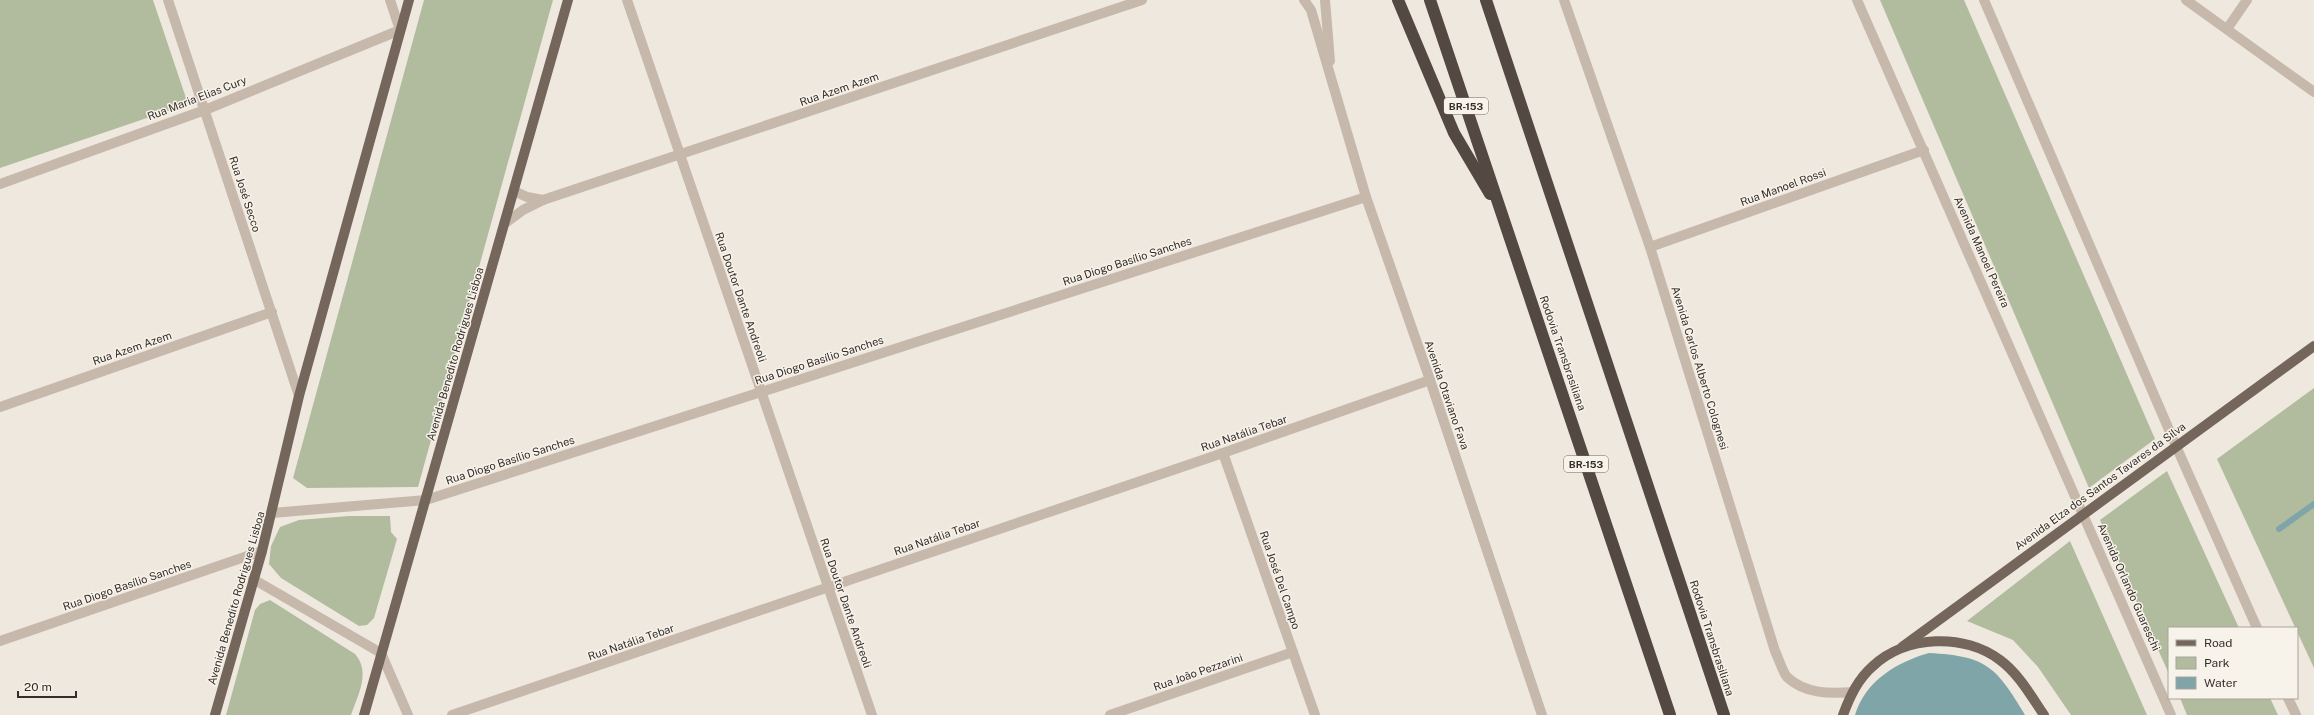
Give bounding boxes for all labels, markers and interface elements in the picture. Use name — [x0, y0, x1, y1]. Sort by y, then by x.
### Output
street label: Rua Azem Azem — [798, 70, 880, 108]
street label: Rua Maria Elias Cury — [146, 73, 248, 122]
road number: BR-153 — [1444, 98, 1488, 114]
street label: Rua José Secco — [227, 155, 263, 233]
street label: Rua Manoel Rossi — [1738, 166, 1828, 208]
street label: Avenida Manoel Pereira — [1952, 195, 2012, 309]
street label: Rua Doutor Dante Andreoli — [713, 231, 769, 363]
street label: Rua Diogo Basílio Sanches — [1061, 234, 1193, 288]
street label: Avenida Benedito Rodrigues Lisboa — [424, 266, 486, 442]
street label: Avenida Carlos Alberto Colognesi — [1669, 285, 1731, 451]
street label: Rodovia Transbrasiliana — [1538, 294, 1588, 412]
street label: Rua Azem Azem — [91, 329, 173, 367]
street label: Rua Diogo Basílio Sanches — [753, 333, 885, 387]
street label: Avenida Otaviano Fava — [1423, 339, 1471, 451]
street label: Rua Natália Tebar — [1199, 413, 1289, 453]
street label: Avenida Elza dos Santos Tavares da Silva — [2012, 420, 2188, 552]
street label: Rua Diogo Basílio Sanches — [444, 433, 576, 487]
road number: BR-153 — [1564, 456, 1608, 472]
street label: Avenida Benedito Rodrigues Lisboa — [205, 510, 267, 686]
street label: Rua Natália Tebar — [892, 517, 982, 557]
street label: Avenida Orlando Guareschi — [2095, 521, 2163, 653]
street label: Rua José Del Campo — [1258, 529, 1302, 631]
street label: Rua Doutor Dante Andreoli — [818, 537, 874, 669]
street label: Rua Diogo Basílio Sanches — [61, 557, 193, 613]
street label: Rodovia Transbrasiliana — [1688, 579, 1736, 697]
street label: Rua Natália Tebar — [586, 622, 676, 662]
legend — [2168, 627, 2298, 699]
text: Road — [2204, 636, 2232, 650]
street label: Rua João Pezzarini — [1152, 651, 1244, 693]
text: Park — [2204, 656, 2230, 670]
scale bar — [18, 673, 76, 699]
text: Water — [2204, 676, 2238, 690]
text: 20 m — [24, 680, 52, 694]

